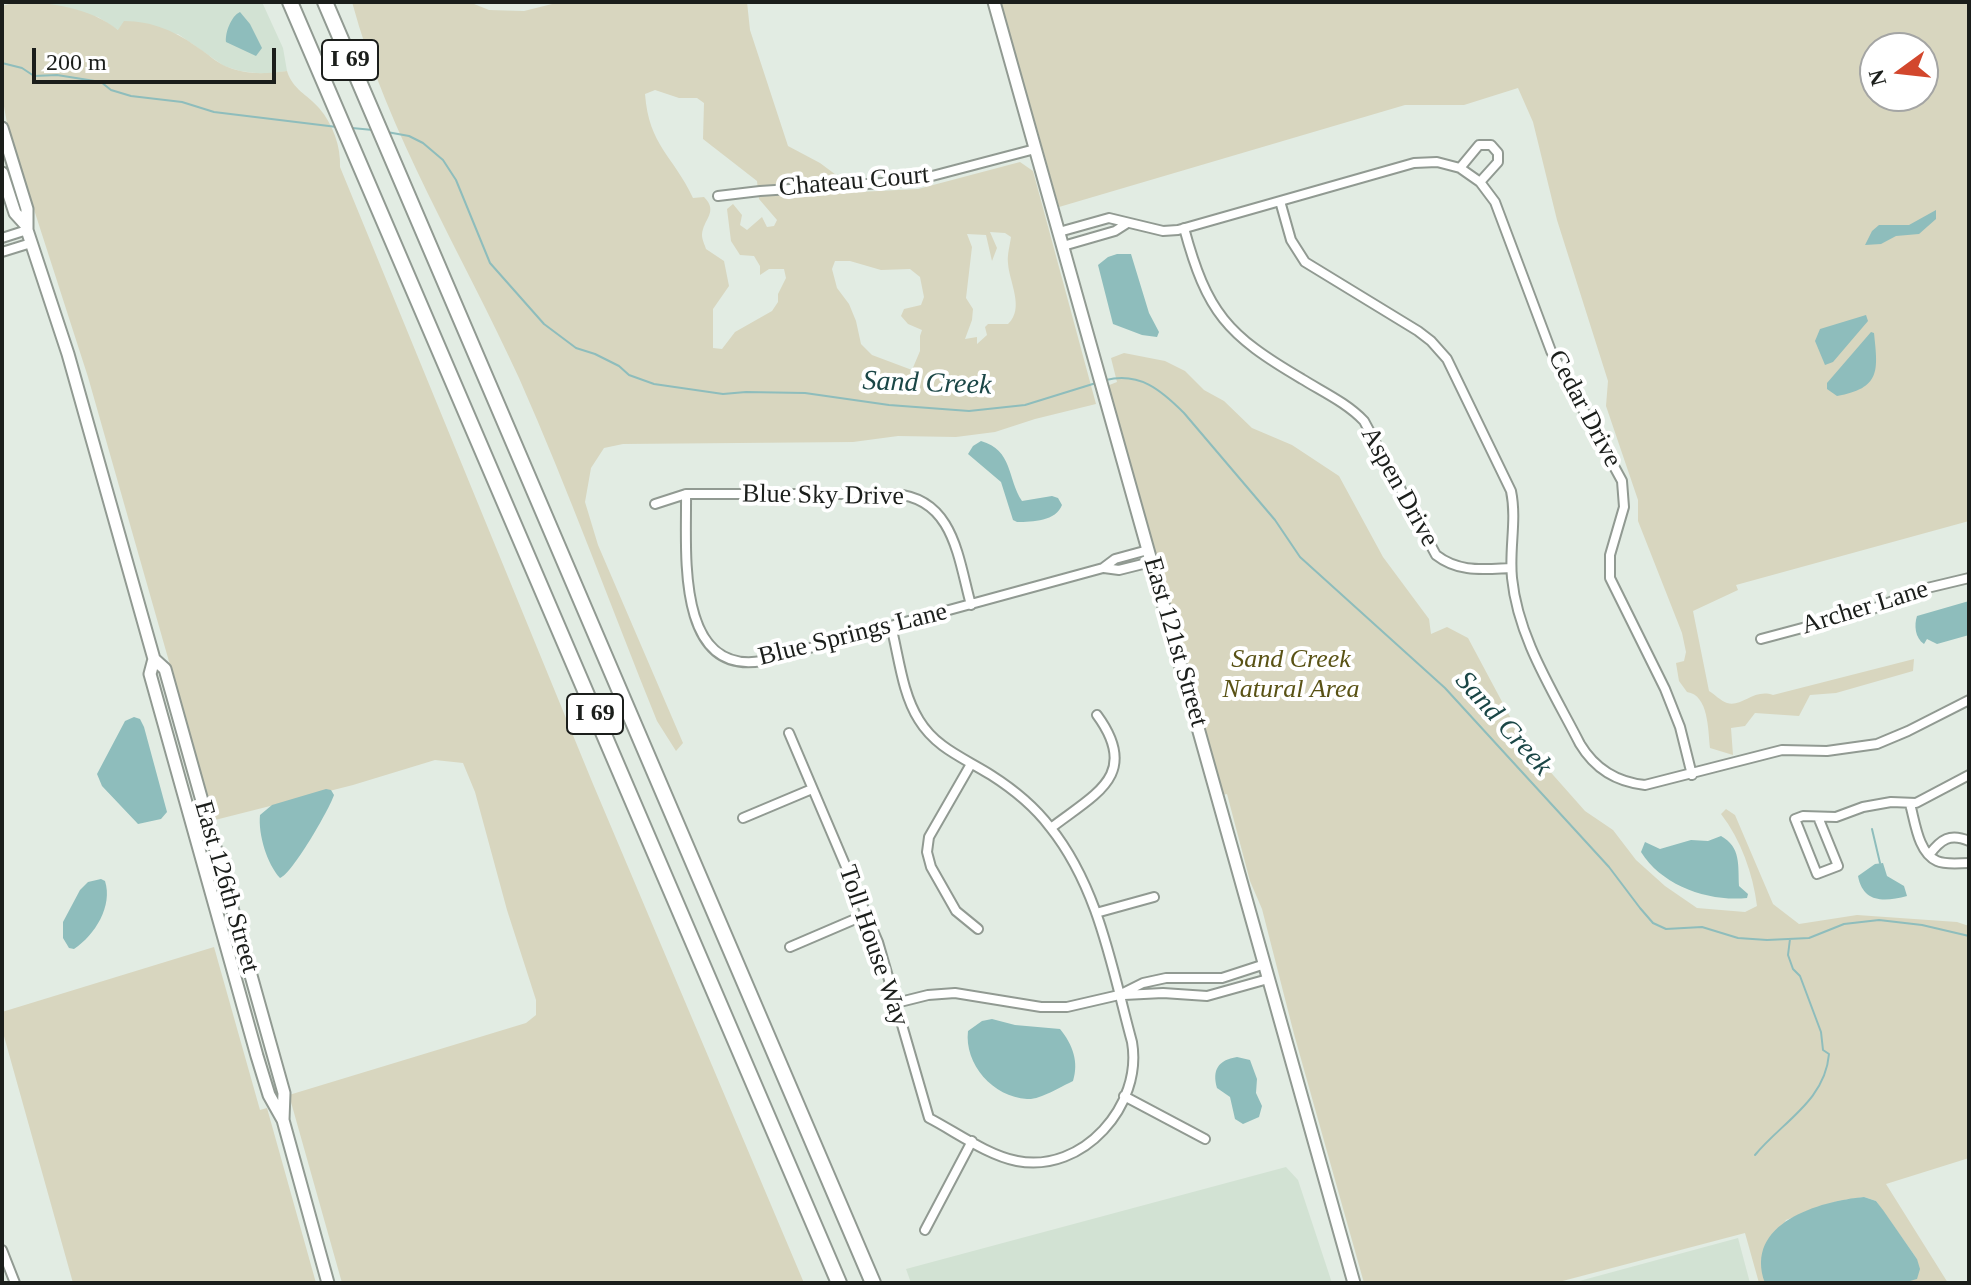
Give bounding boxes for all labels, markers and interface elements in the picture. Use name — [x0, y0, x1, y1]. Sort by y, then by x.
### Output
scale bar — [36, 32, 280, 82]
north arrow — [1859, 32, 1939, 112]
road number: I 69 — [322, 40, 378, 80]
text: 200 m — [46, 49, 107, 75]
text: N — [1863, 67, 1891, 89]
street label: Chateau Court — [777, 160, 931, 204]
street label: Cedar Drive — [1540, 345, 1628, 473]
water label: Sand Creek — [862, 365, 992, 403]
street label: Aspen Drive — [1353, 422, 1445, 552]
street label: Blue Sky Drive — [742, 479, 904, 513]
street label: East 121st Street — [1136, 554, 1214, 730]
street label: Archer Lane — [1798, 574, 1932, 642]
street label: Blue Springs Lane — [755, 596, 951, 674]
park label: Sand Creek Natural Area — [1223, 644, 1359, 706]
water label: Sand Creek — [1447, 665, 1559, 783]
road number: I 69 — [567, 694, 623, 734]
street label: East 126th Street — [187, 797, 265, 977]
street label: Toll House Way — [831, 862, 915, 1030]

